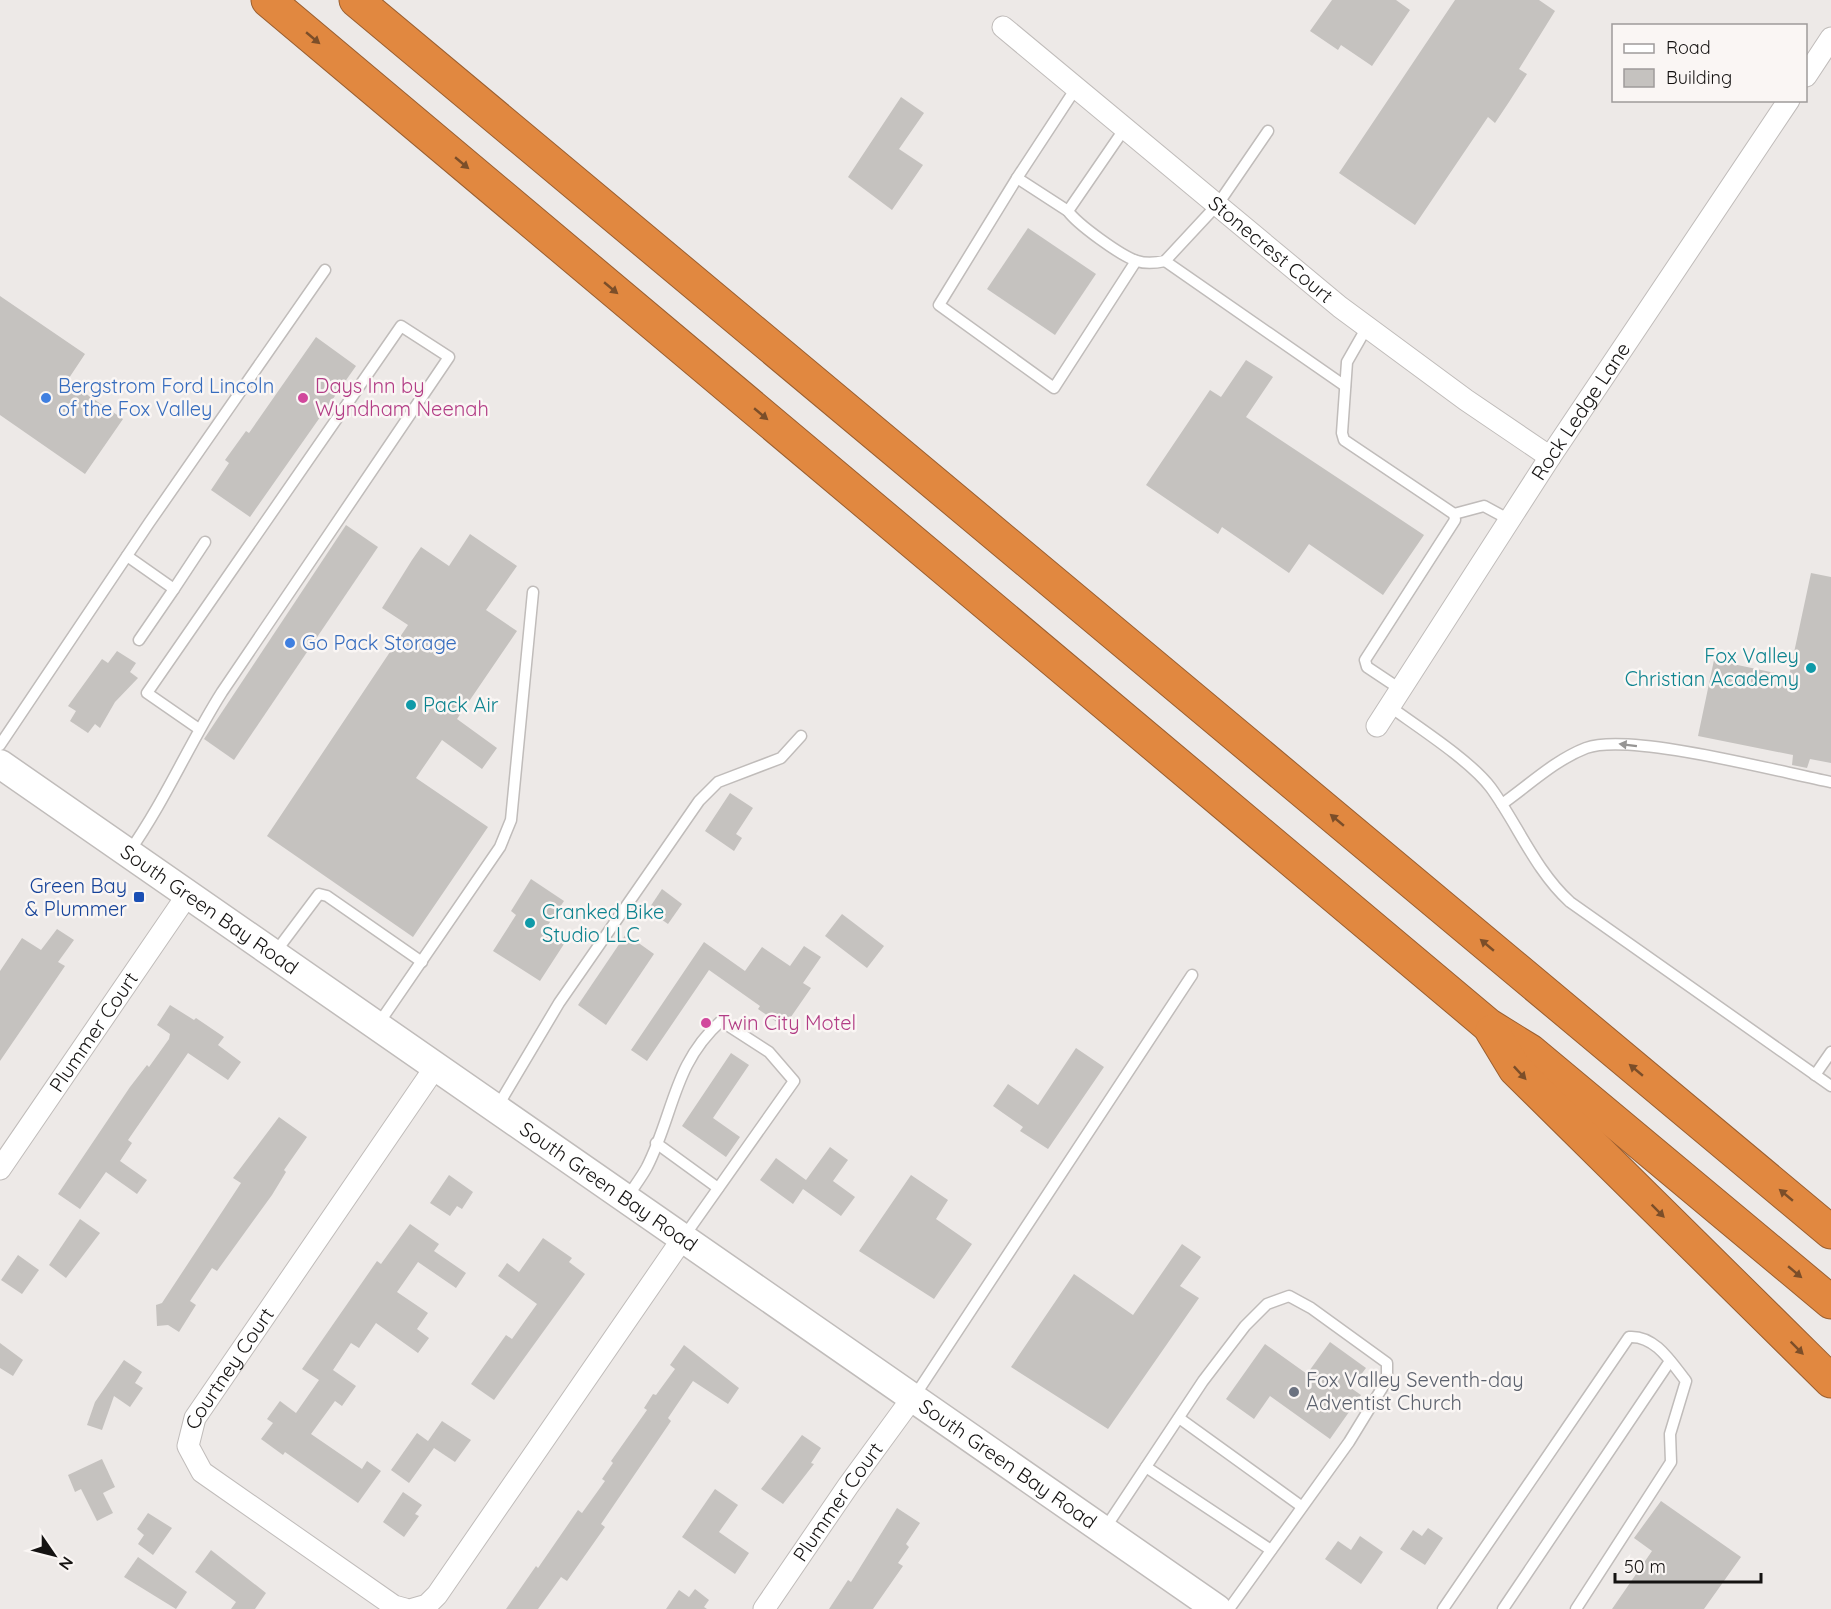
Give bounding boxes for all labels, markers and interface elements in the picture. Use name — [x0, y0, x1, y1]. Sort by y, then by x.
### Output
legend — [1612, 24, 1807, 102]
one-way arrow — [305, 31, 321, 44]
text: Road — [1666, 36, 1711, 59]
text: Building — [1666, 66, 1732, 89]
one-way arrow — [454, 156, 469, 169]
street label: Stonecrest Court — [1204, 190, 1339, 308]
one-way arrow — [603, 282, 619, 295]
street label: Rock Ledge Lane — [1525, 337, 1635, 485]
place label: Bergstrom Ford Lincoln of the Fox Valley — [58, 373, 274, 421]
place label: Days Inn by Wyndham Neenah — [315, 373, 489, 421]
marker: Bergstrom Ford Lincoln of the Fox Valley — [39, 391, 53, 405]
marker: Days Inn by Wyndham Neenah — [296, 391, 310, 405]
one-way arrow — [753, 407, 769, 420]
place label: Go Pack Storage — [302, 630, 457, 655]
marker: Go Pack Storage — [283, 636, 297, 650]
place label: Fox Valley Christian Academy — [1625, 643, 1799, 691]
marker: Fox Valley Christian Academy — [1804, 661, 1818, 675]
place label: Pack Air — [423, 692, 499, 717]
marker: Pack Air — [404, 698, 418, 712]
one-way arrow — [1618, 740, 1637, 749]
one-way arrow — [1330, 814, 1345, 827]
street label: South Green Bay Road — [116, 839, 303, 979]
place label: Green Bay & Plummer — [25, 873, 127, 921]
marker: Green Bay & Plummer — [132, 890, 146, 904]
place label: Cranked Bike Studio LLC — [542, 899, 664, 947]
marker: Cranked Bike Studio LLC — [523, 916, 537, 930]
one-way arrow — [1479, 938, 1495, 951]
street label: Plummer Court — [43, 967, 143, 1096]
place label: Twin City Motel — [718, 1010, 856, 1035]
marker: Twin City Motel — [699, 1016, 713, 1030]
one-way arrow — [1628, 1063, 1644, 1076]
one-way arrow — [1513, 1066, 1527, 1081]
street label: South Green Bay Road — [515, 1116, 703, 1257]
one-way arrow — [1778, 1188, 1794, 1201]
one-way arrow — [1651, 1203, 1665, 1217]
one-way arrow — [1787, 1265, 1802, 1278]
street label: Courtney Court — [180, 1302, 279, 1431]
one-way arrow — [1790, 1340, 1804, 1354]
place label: Fox Valley Seventh-day Adventist Church — [1306, 1367, 1524, 1415]
marker: Fox Valley Seventh-day Adventist Church — [1287, 1385, 1301, 1399]
street label: South Green Bay Road — [914, 1393, 1102, 1534]
street label: Plummer Court — [787, 1437, 888, 1566]
north arrow — [24, 1525, 84, 1585]
scale bar — [1615, 1546, 1760, 1584]
text: N — [55, 1553, 78, 1574]
text: 50 m — [1624, 1555, 1666, 1578]

